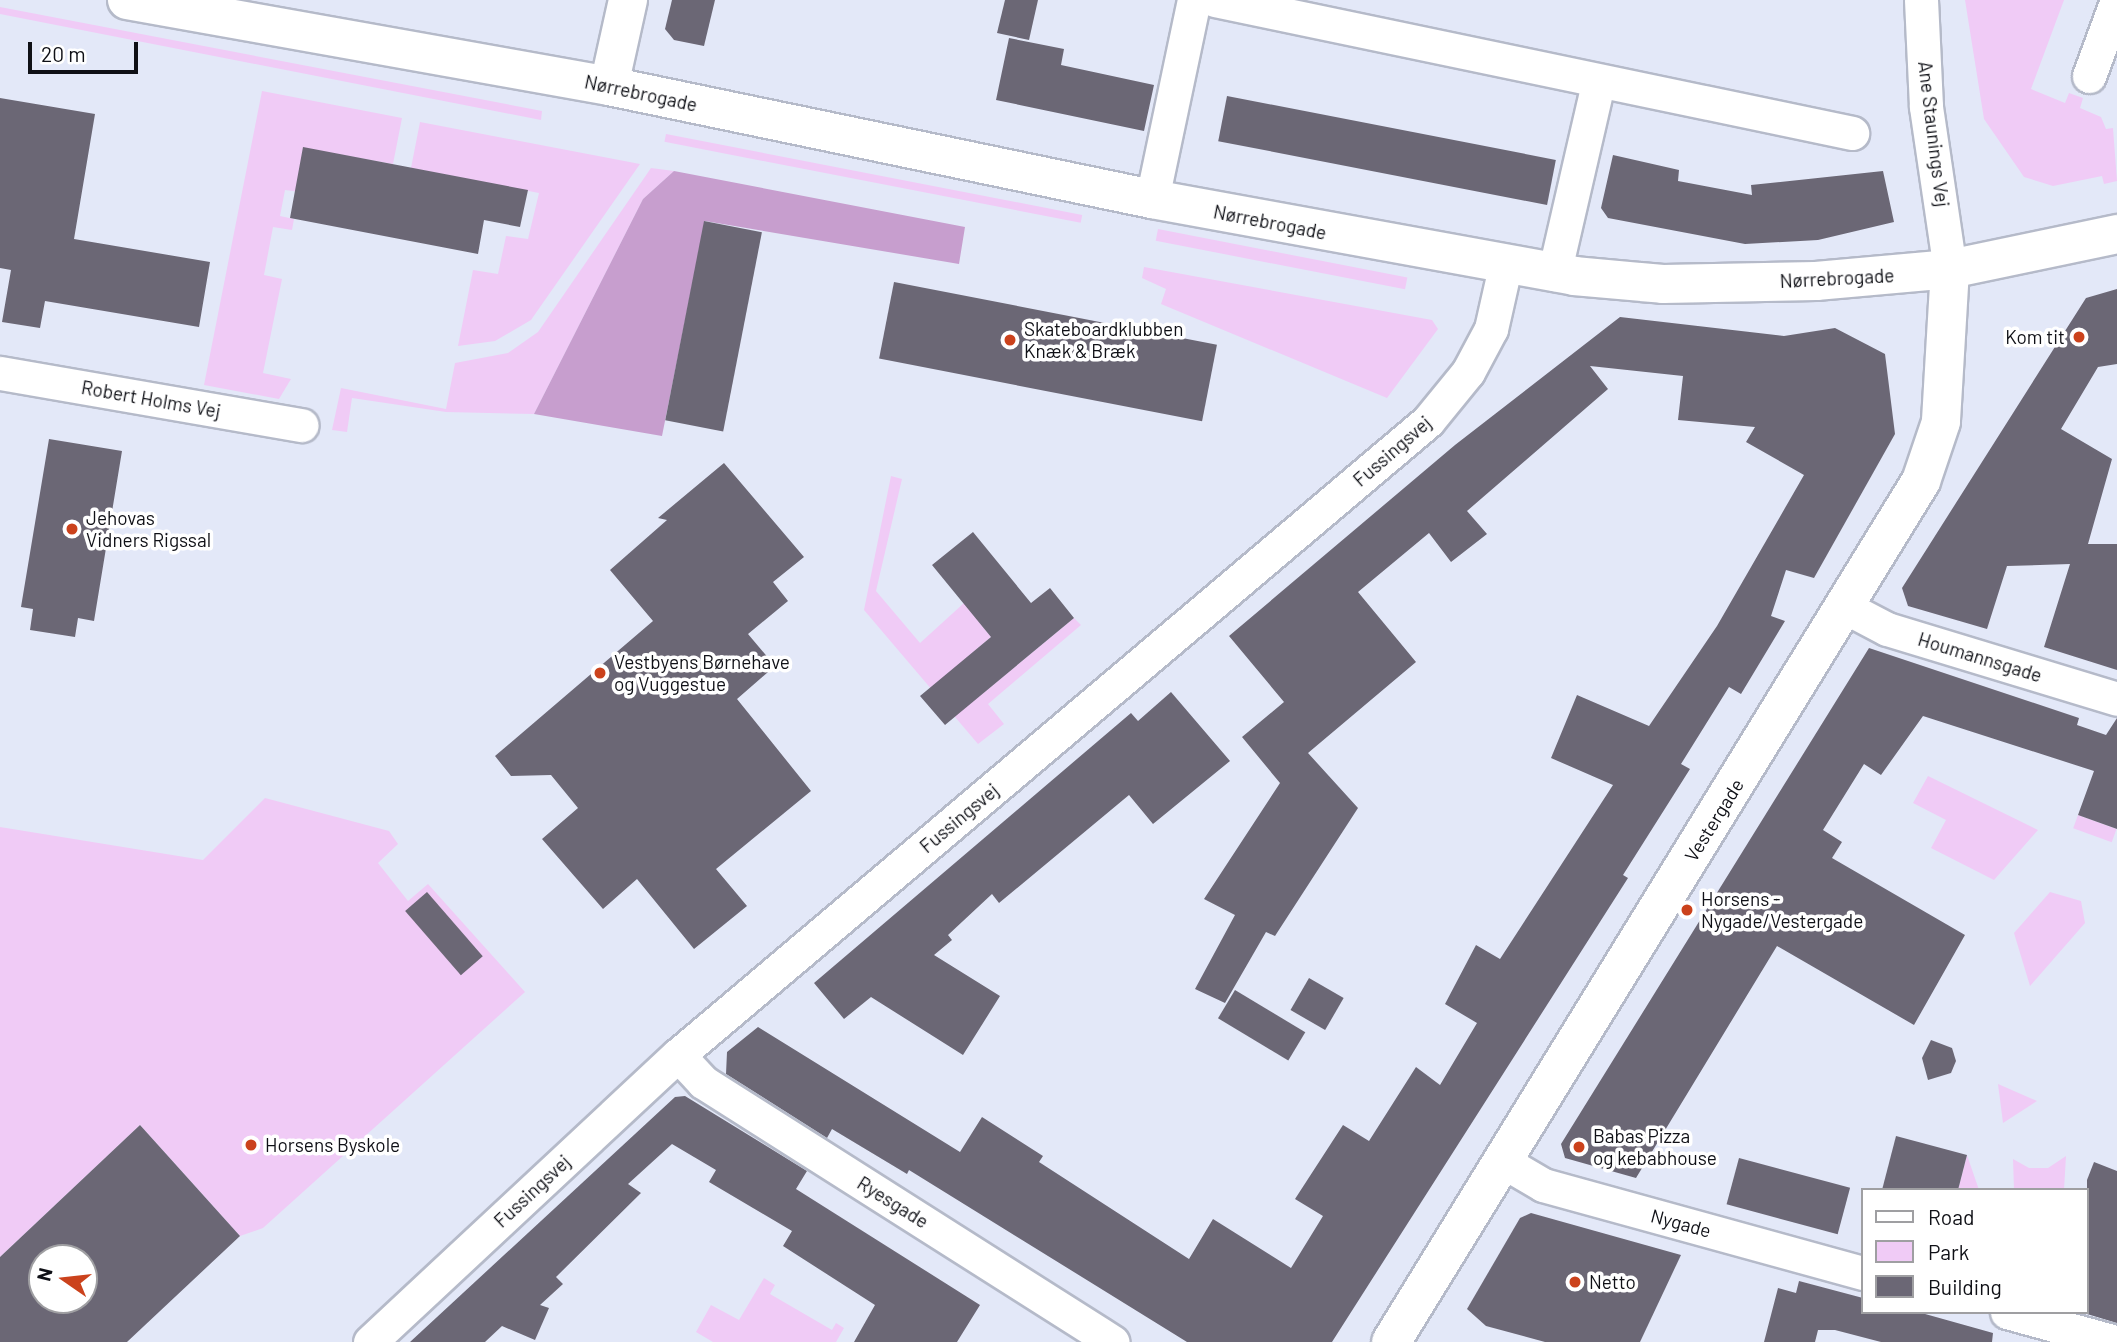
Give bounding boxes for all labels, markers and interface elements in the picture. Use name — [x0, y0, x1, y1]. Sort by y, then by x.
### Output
scale bar — [32, 28, 142, 72]
text: 20 m — [41, 41, 86, 66]
street label: Ane Staunings Vej — [1914, 60, 1954, 208]
street label: Nørrebrogade — [583, 70, 699, 116]
street label: Nørrebrogade — [1212, 200, 1328, 244]
street label: Nørrebrogade — [1779, 264, 1895, 292]
place label: Skateboardklubben Knæk & Bræk — [1024, 318, 1183, 362]
place label: Kom tit — [2005, 326, 2065, 348]
marker: Kom tit — [2071, 329, 2087, 345]
marker: Skateboardklubben Knæk & Bræk — [1002, 332, 1018, 348]
street label: Robert Holms Vej — [80, 376, 222, 422]
street label: Fussingsvej — [1348, 411, 1436, 491]
place label: Jehovas Vidners Rigssal — [86, 507, 211, 551]
marker: Jehovas Vidners Rigssal — [64, 521, 80, 537]
street label: Houmannsgade — [1915, 627, 2045, 687]
place label: Vestbyens Børnehave og Vuggestue — [614, 651, 790, 695]
marker: Vestbyens Børnehave og Vuggestue — [592, 665, 608, 681]
street label: Vestergade — [1680, 774, 1748, 866]
street label: Fussingsvej — [915, 778, 1003, 858]
place label: Horsens - Nygade/Vestergade — [1701, 888, 1863, 932]
marker: Horsens - Nygade/Vestergade — [1679, 902, 1695, 918]
place label: Babas Pizza og kebabhouse — [1593, 1125, 1717, 1169]
place label: Horsens Byskole — [265, 1134, 400, 1156]
marker: Horsens Byskole — [243, 1137, 259, 1153]
marker: Babas Pizza og kebabhouse — [1571, 1139, 1587, 1155]
street label: Fussingsvej — [489, 1150, 575, 1232]
street label: Ryesgade — [853, 1171, 933, 1233]
legend — [1862, 1188, 2089, 1314]
street label: Nygade — [1648, 1204, 1714, 1242]
text: Road — [1928, 1204, 1974, 1229]
text: Park — [1928, 1239, 1969, 1264]
north arrow — [28, 1244, 98, 1314]
text: N — [31, 1265, 57, 1283]
place label: Netto — [1589, 1271, 1636, 1293]
marker: Netto — [1567, 1274, 1583, 1290]
text: Building — [1928, 1274, 2002, 1299]

